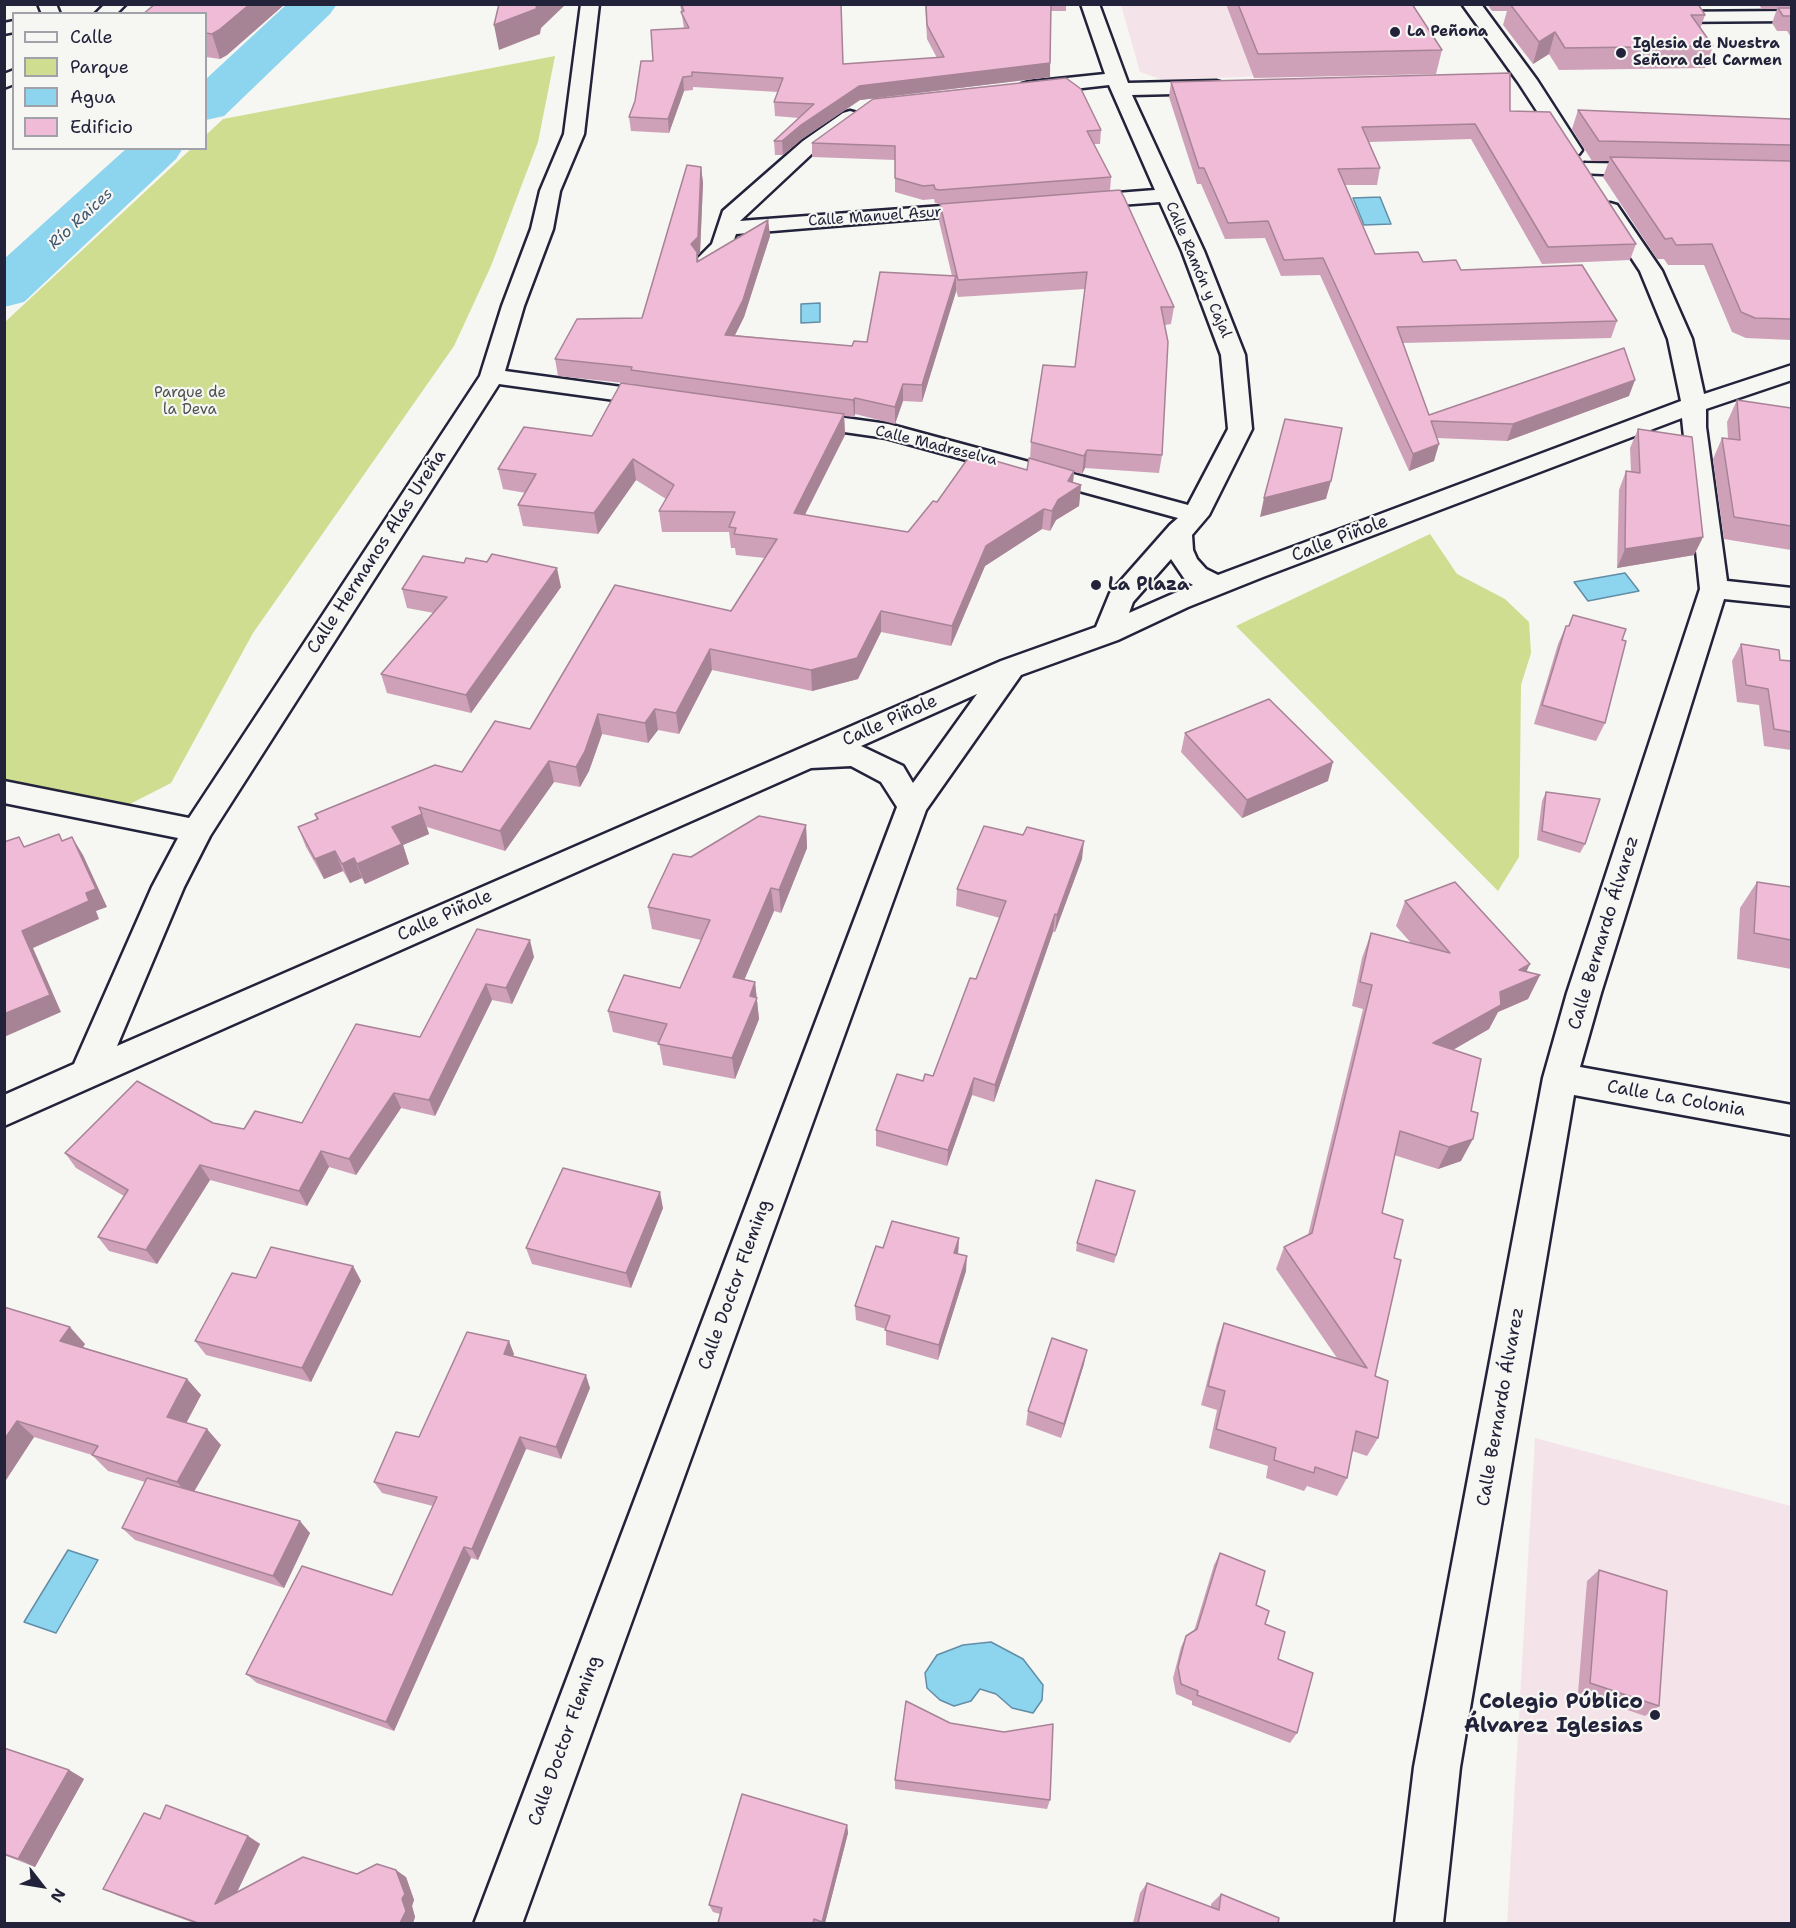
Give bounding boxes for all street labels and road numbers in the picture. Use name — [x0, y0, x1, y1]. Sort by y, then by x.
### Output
street label: Calle Ramón y Cajal — [1161, 199, 1235, 341]
street label: Calle Manuel Asur — [808, 203, 942, 231]
street label: Calle Madreselva — [873, 422, 999, 470]
street label: Calle Hermanos Alas Ureña — [303, 446, 451, 658]
street label: Calle Piñole — [1289, 511, 1391, 567]
street label: Calle Piñole — [839, 691, 941, 751]
street label: Calle Bernardo Álvarez — [1564, 833, 1644, 1033]
street label: Calle Piñole — [394, 886, 496, 946]
street label: Calle La Colonia — [1605, 1076, 1747, 1122]
street label: Calle Doctor Fleming — [694, 1197, 776, 1373]
street label: Calle Bernardo Álvarez — [1473, 1306, 1529, 1508]
street label: Calle Doctor Fleming — [524, 1653, 606, 1829]

